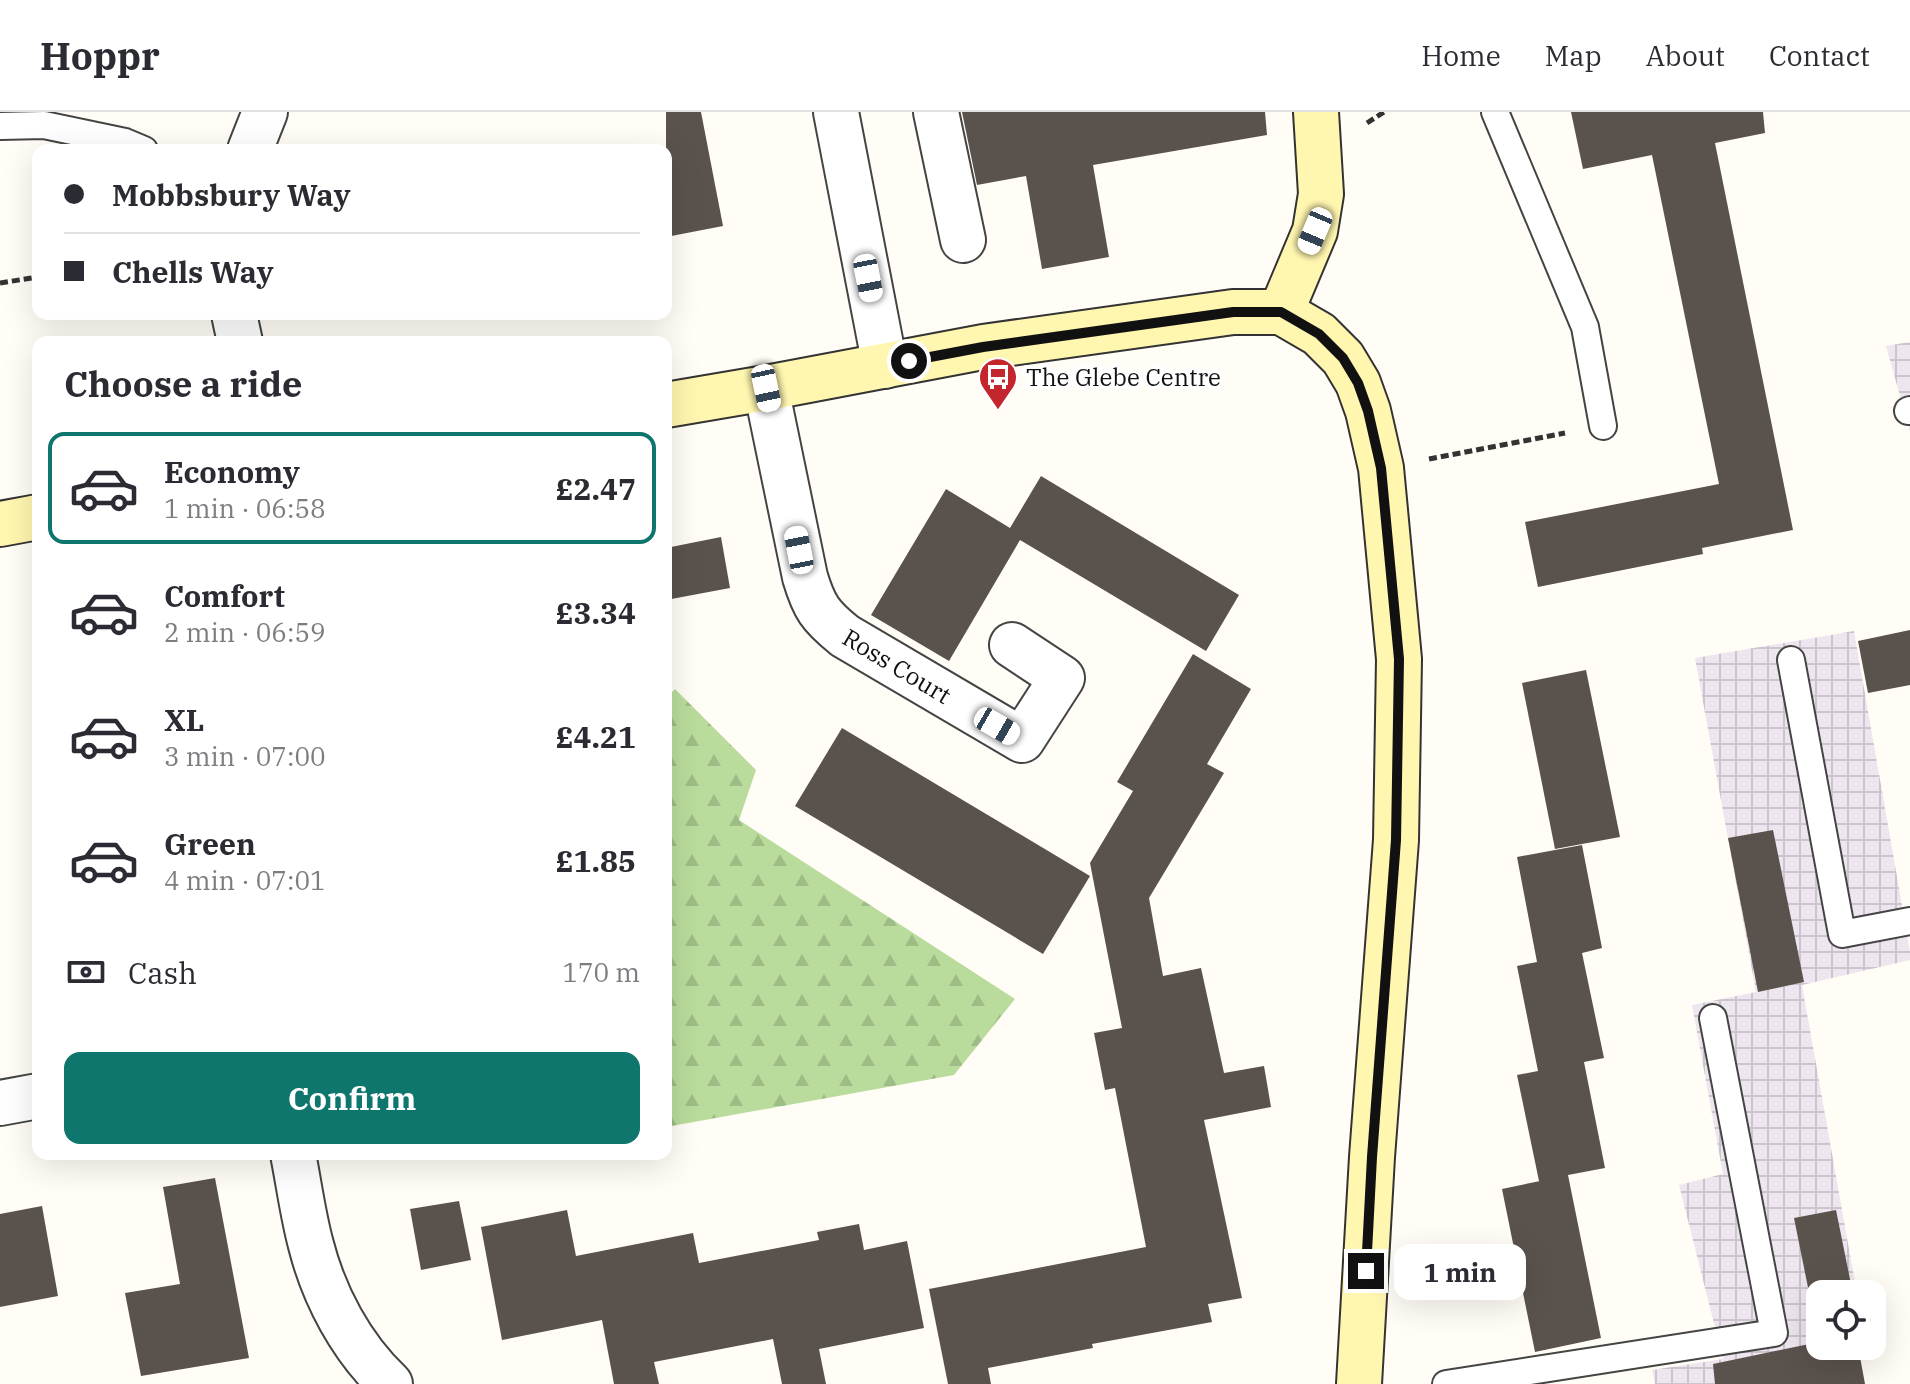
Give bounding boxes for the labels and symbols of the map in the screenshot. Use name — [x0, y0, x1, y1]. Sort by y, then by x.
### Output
car — [1295, 204, 1335, 258]
car — [852, 252, 884, 304]
route start — [891, 343, 927, 379]
bus stop icon: The Glebe Centre — [977, 356, 1019, 411]
place label: The Glebe Centre — [1026, 361, 1221, 393]
car — [749, 362, 783, 414]
car — [783, 524, 815, 576]
street label: Ross Court — [837, 621, 957, 711]
car — [970, 704, 1024, 748]
callout: 1 min — [1394, 1243, 1526, 1299]
route end — [1348, 1253, 1384, 1289]

